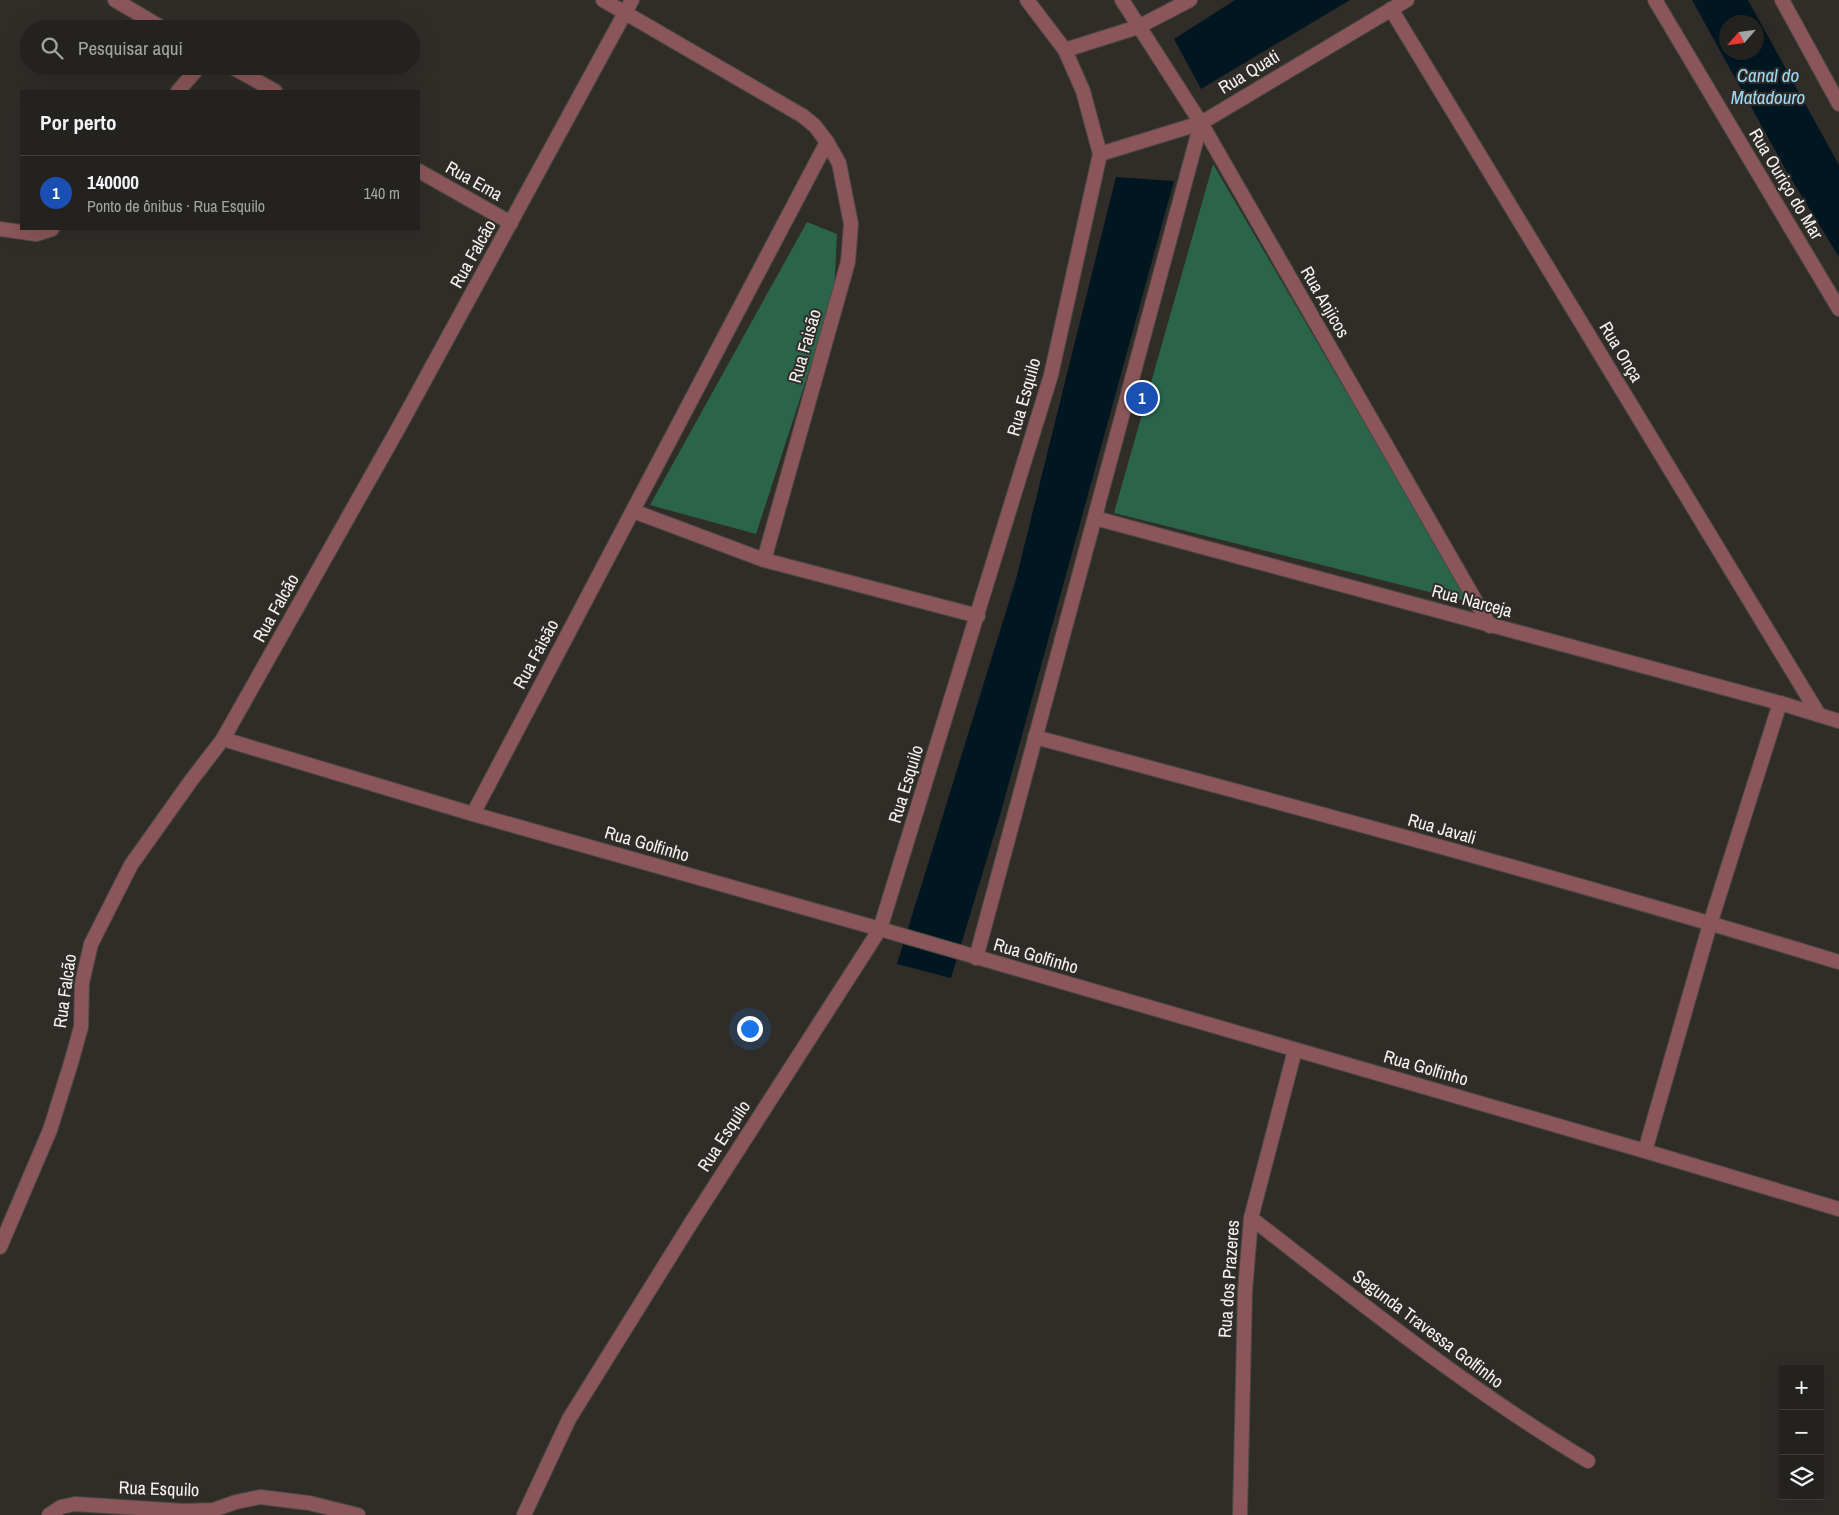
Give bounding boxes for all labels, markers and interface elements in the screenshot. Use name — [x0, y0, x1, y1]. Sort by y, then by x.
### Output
north arrow — [1719, 15, 1764, 60]
search box — [20, 20, 420, 75]
icon: search — [38, 34, 66, 62]
text: Pesquisar aqui — [78, 35, 183, 61]
street label: Rua Quati — [1213, 44, 1284, 100]
water label: Canal do Matadouro — [1731, 62, 1806, 110]
text: Por perto — [40, 108, 117, 137]
street label: Rua Ouriço do Mar — [1743, 124, 1830, 244]
street label: Rua Ema — [441, 155, 507, 206]
text: 140000 — [87, 169, 139, 195]
text: 1 — [52, 182, 60, 204]
text: 140 m — [364, 182, 400, 204]
text: Ponto de ônibus · Rua Esquilo — [87, 195, 265, 217]
street label: Rua Falcão — [444, 215, 502, 293]
street label: Rua Anjicos — [1295, 261, 1356, 342]
street label: Rua Faisão — [782, 306, 827, 386]
street label: Rua Onça — [1594, 317, 1649, 387]
street label: Rua Esquilo — [1000, 355, 1047, 439]
pin: 1 — [1126, 379, 1158, 417]
street label: Rua Falcão — [247, 569, 305, 647]
street label: Rua Narceja — [1429, 578, 1515, 623]
street label: Rua Faisão — [507, 615, 564, 693]
street label: Rua Esquilo — [882, 742, 929, 826]
street label: Rua Javali — [1405, 807, 1479, 850]
street label: Rua Golfinho — [602, 820, 692, 868]
street label: Rua Golfinho — [991, 932, 1081, 980]
street label: Rua Falcão — [47, 952, 82, 1030]
your location — [737, 1016, 763, 1042]
street label: Rua Golfinho — [1381, 1044, 1471, 1092]
street label: Rua Esquilo — [691, 1095, 756, 1176]
street label: Rua dos Prazeres — [1212, 1219, 1245, 1339]
street label: Segunda Travessa Golfinho — [1348, 1264, 1509, 1394]
map controls — [1779, 1365, 1824, 1500]
button: + — [1779, 1365, 1824, 1410]
button: − — [1779, 1410, 1824, 1455]
button: layers — [1779, 1455, 1824, 1500]
street label: Rua Esquilo — [118, 1475, 200, 1502]

